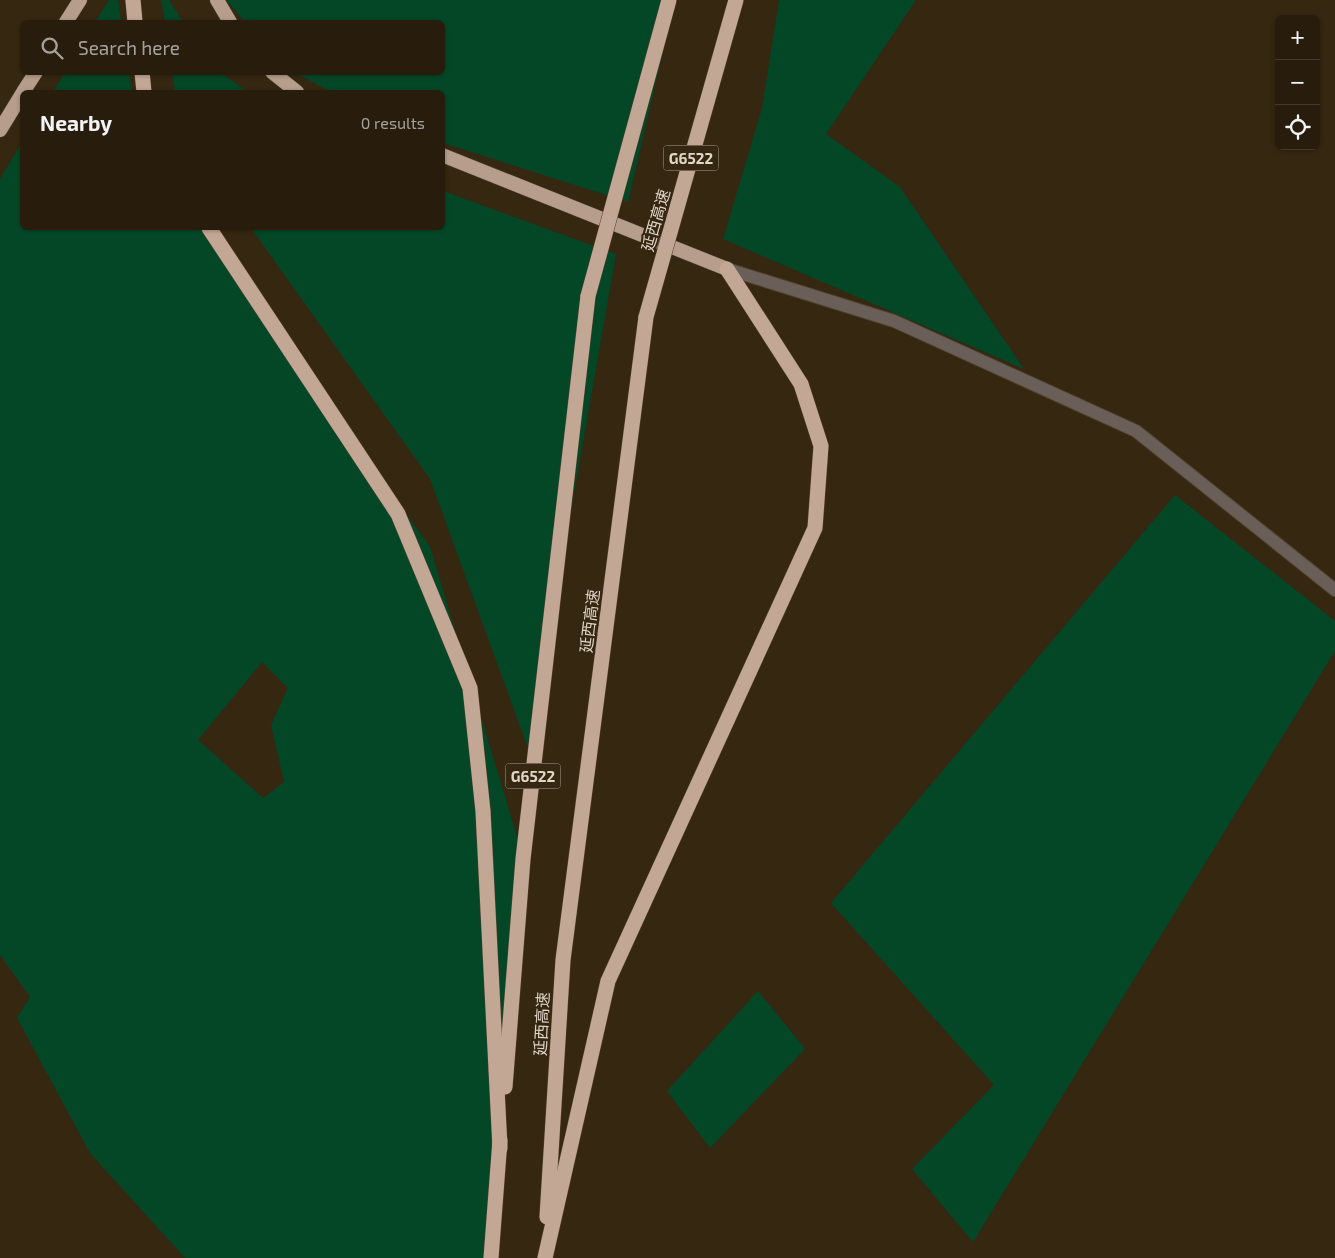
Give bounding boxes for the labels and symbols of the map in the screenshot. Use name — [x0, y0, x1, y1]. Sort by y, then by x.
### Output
road number: G6522 — [664, 146, 718, 170]
street label: 延西高速 — [637, 187, 673, 253]
street label: 延西高速 — [576, 588, 602, 654]
road number: G6522 — [506, 764, 560, 788]
street label: 延西高速 — [530, 992, 552, 1056]

